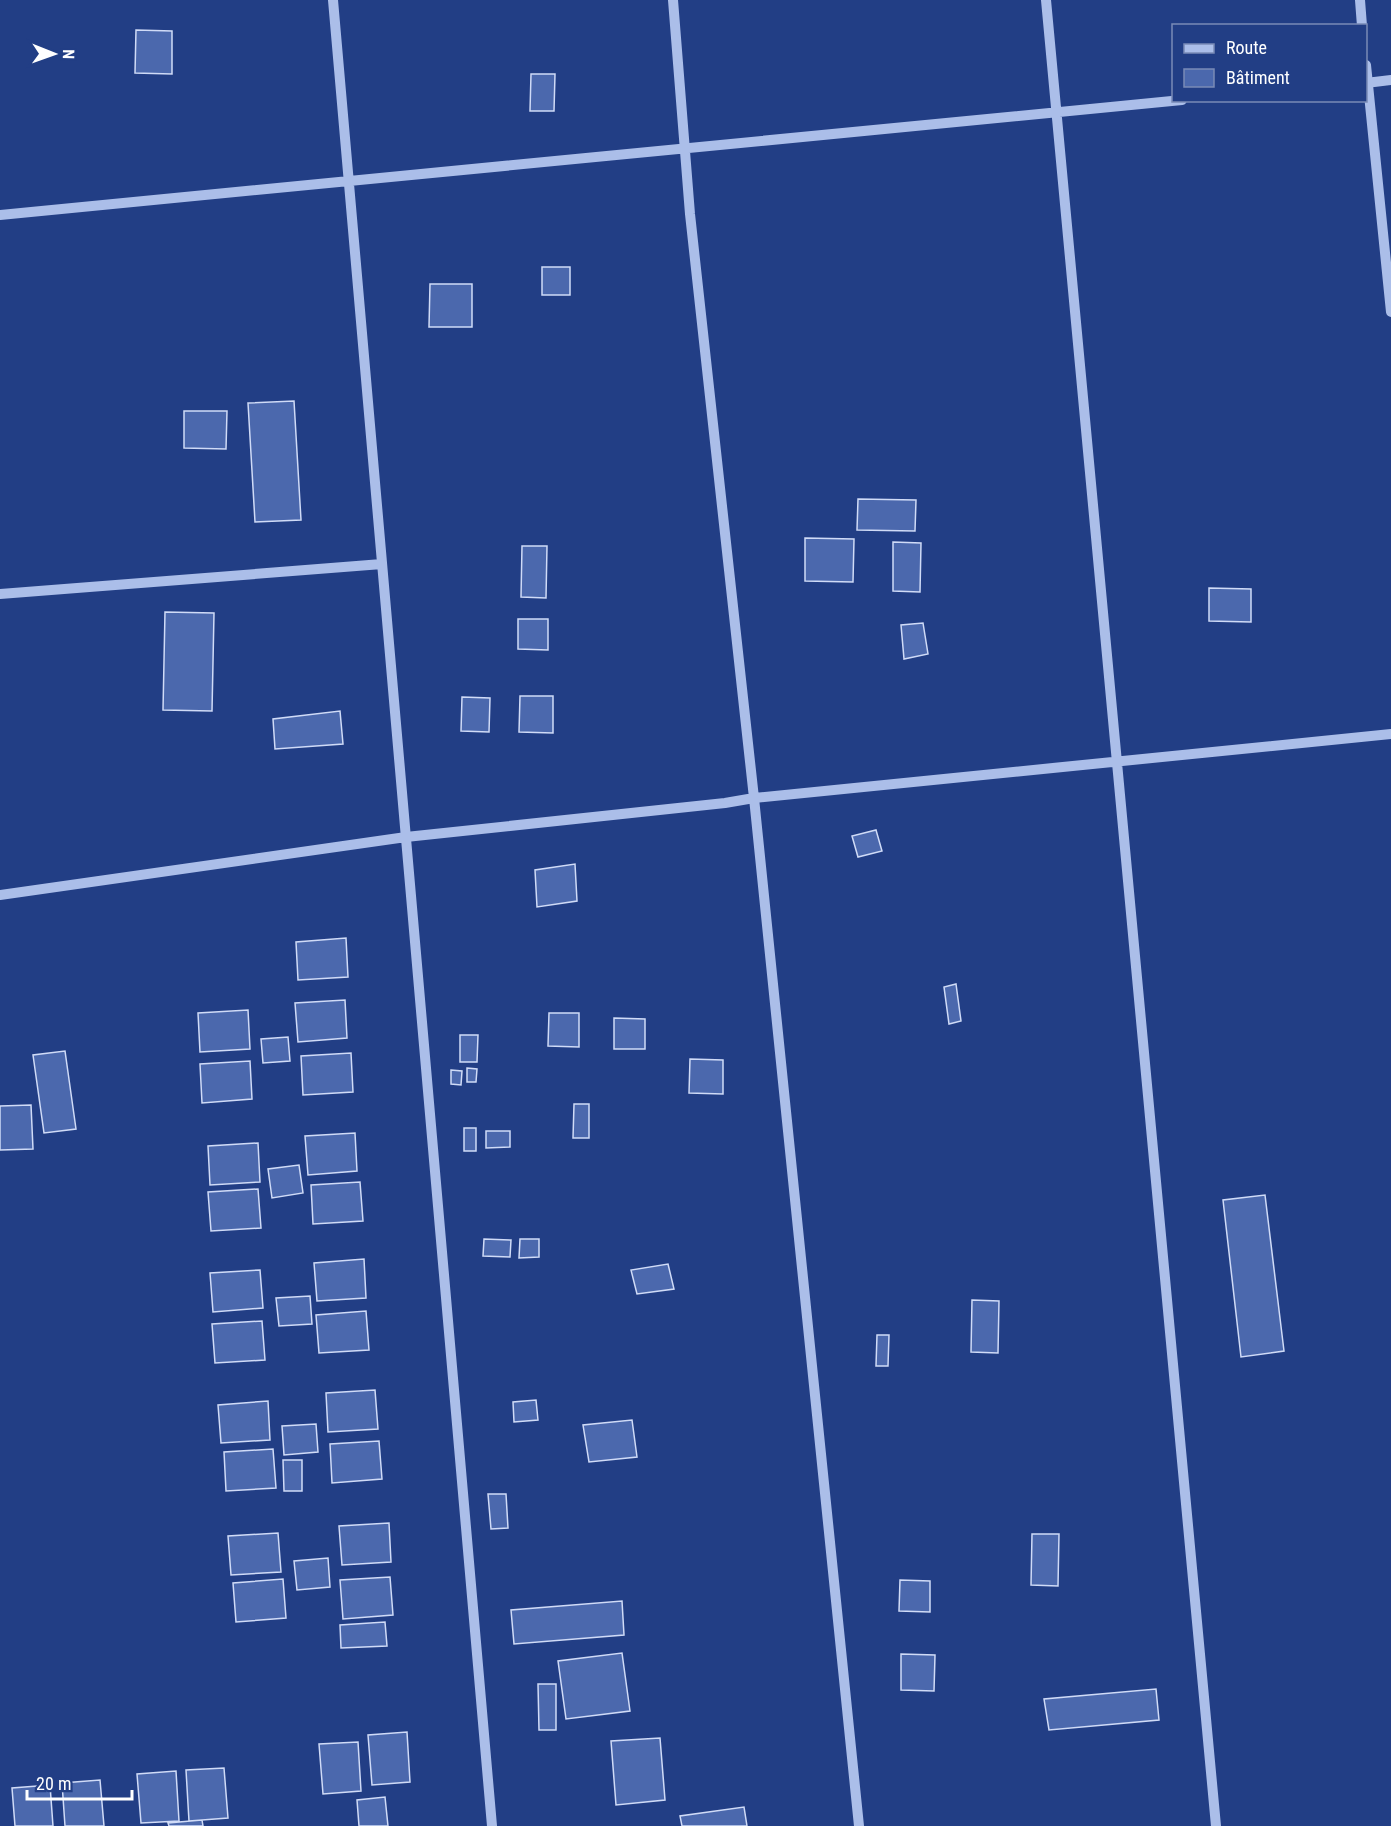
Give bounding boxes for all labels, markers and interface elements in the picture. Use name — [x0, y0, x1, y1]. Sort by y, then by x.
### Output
north arrow — [24, 24, 84, 84]
legend — [1172, 24, 1367, 102]
text: Route — [1226, 37, 1267, 58]
text: N — [59, 49, 78, 59]
text: Bâtiment — [1226, 67, 1290, 88]
scale bar — [27, 1763, 132, 1801]
text: 20 m — [36, 1773, 71, 1794]

